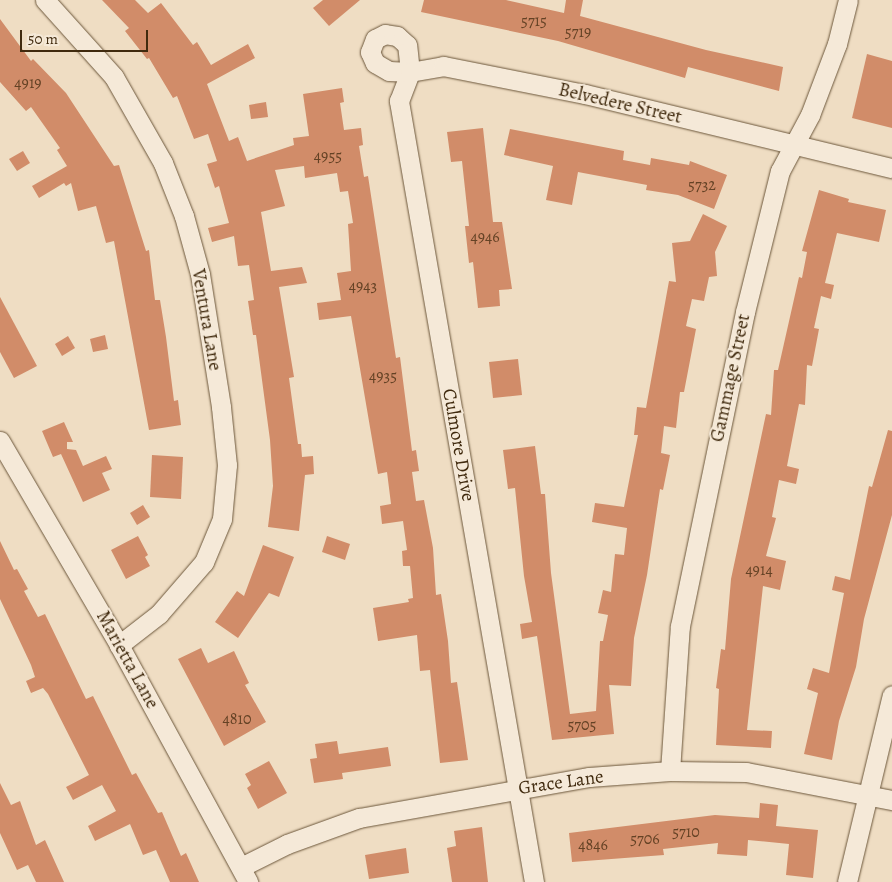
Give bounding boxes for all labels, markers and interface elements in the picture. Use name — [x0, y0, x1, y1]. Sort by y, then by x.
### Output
house number: 5715 — [521, 11, 547, 31]
scale bar — [22, 20, 150, 52]
house number: 5719 — [565, 22, 591, 42]
text: 50 m — [28, 29, 58, 49]
house number: 4919 — [14, 73, 42, 93]
street label: Belvedere Street — [556, 79, 684, 129]
house number: 4955 — [314, 146, 342, 166]
house number: 5732 — [688, 175, 716, 195]
house number: 4946 — [470, 227, 500, 247]
street label: Ventura Lane — [186, 267, 226, 373]
house number: 4943 — [349, 276, 377, 296]
street label: Gammage Street — [706, 312, 756, 444]
house number: 4935 — [369, 366, 397, 386]
street label: Culmore Drive — [437, 387, 479, 503]
house number: 4914 — [745, 560, 773, 580]
street label: Marietta Lane — [91, 607, 163, 713]
house number: 4810 — [222, 709, 252, 729]
house number: 5705 — [567, 715, 597, 735]
street label: Grace Lane — [517, 766, 605, 800]
house number: 5710 — [672, 822, 700, 842]
house number: 5706 — [630, 829, 660, 849]
house number: 4846 — [578, 835, 608, 855]

